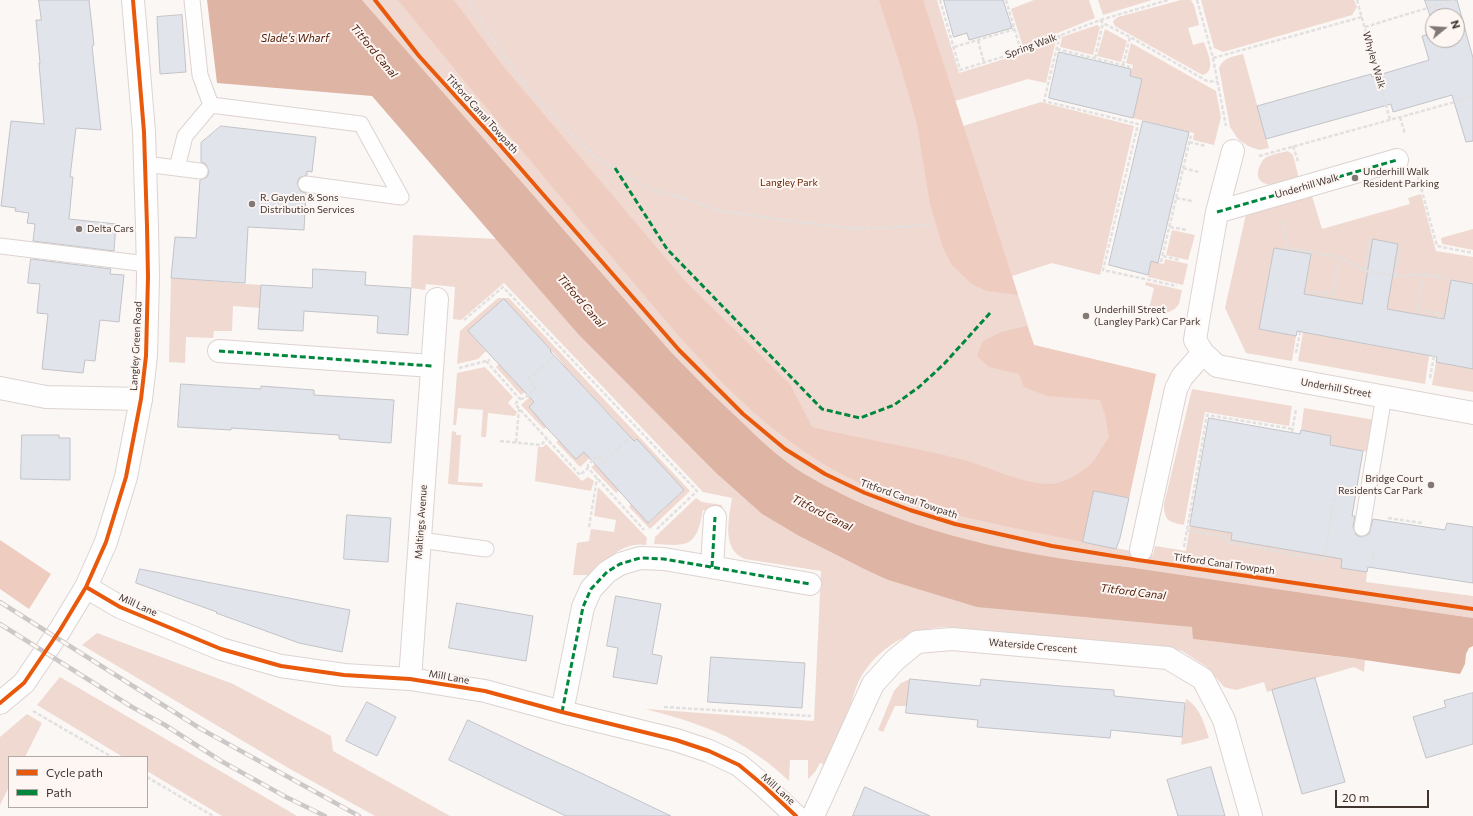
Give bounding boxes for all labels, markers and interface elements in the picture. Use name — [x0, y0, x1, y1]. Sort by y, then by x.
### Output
north arrow — [1425, 8, 1465, 48]
text: N — [1448, 18, 1463, 30]
water label: Titford Canal — [348, 22, 400, 80]
street label: Whyley Walk — [1360, 30, 1388, 90]
water label: Slade's Wharf — [261, 31, 329, 45]
street label: Spring Walk — [1003, 31, 1059, 61]
street label: Titford Canal Towpath — [443, 72, 521, 156]
place label: Underhill Walk Resident Parking — [1363, 166, 1439, 190]
street label: Underhill Walk — [1274, 171, 1340, 201]
marker: Underhill Walk Resident Parking — [1350, 173, 1360, 183]
park label: Langley Park — [760, 177, 818, 189]
place label: R. Gayden & Sons Distribution Services — [260, 192, 355, 216]
marker: R. Gayden & Sons Distribution Services — [247, 199, 257, 209]
place label: Delta Cars — [87, 223, 134, 235]
marker: Delta Cars — [74, 224, 84, 234]
water label: Titford Canal — [554, 272, 608, 330]
street label: Langley Green Road — [128, 301, 144, 391]
place label: Underhill Street (Langley Park) Car Park — [1094, 304, 1200, 328]
marker: Underhill Street (Langley Park) Car Park — [1081, 311, 1091, 321]
street label: Underhill Street — [1300, 376, 1372, 400]
place label: Bridge Court Residents Car Park — [1338, 473, 1423, 496]
street label: Titford Canal Towpath — [859, 477, 959, 521]
marker: Bridge Court Residents Car Park — [1426, 480, 1436, 490]
street label: Maltings Avenue — [412, 484, 430, 560]
water label: Titford Canal — [790, 492, 854, 534]
street label: Titford Canal Towpath — [1173, 551, 1275, 577]
water label: Titford Canal — [1100, 581, 1166, 603]
street label: Mill Lane — [117, 591, 159, 619]
street label: Waterside Crescent — [988, 636, 1078, 656]
street label: Mill Lane — [428, 668, 470, 686]
legend — [8, 756, 148, 808]
text: Cycle path — [46, 765, 103, 779]
street label: Mill Lane — [759, 771, 797, 807]
scale bar — [1337, 782, 1431, 808]
text: Path — [46, 785, 72, 799]
text: 20 m — [1342, 790, 1369, 804]

